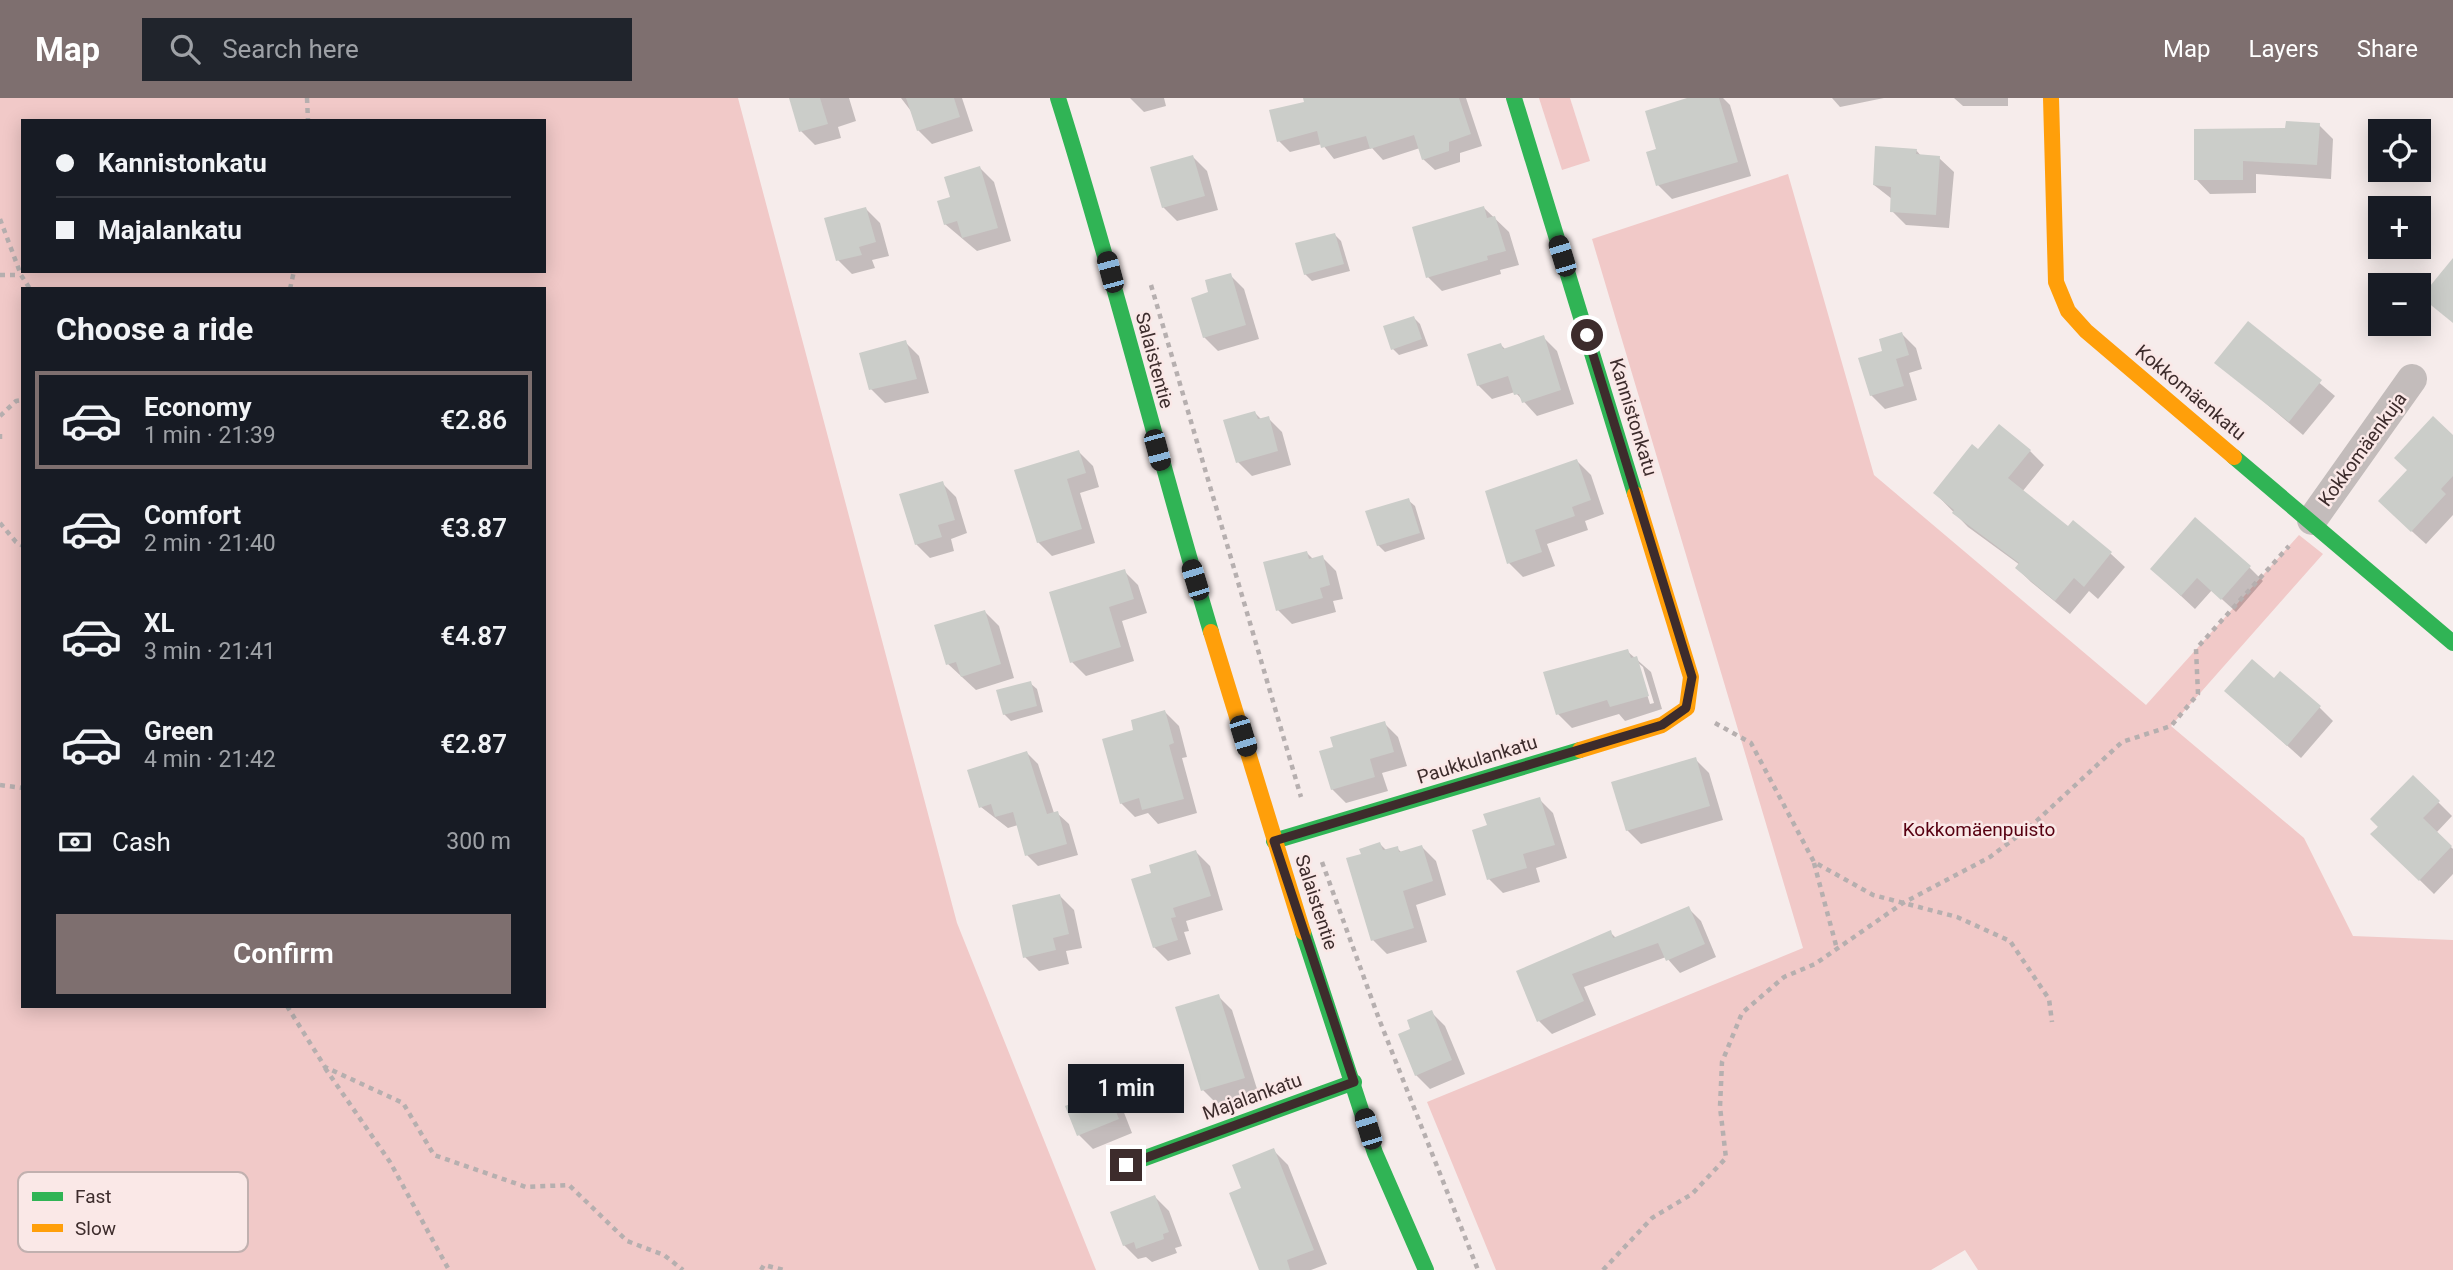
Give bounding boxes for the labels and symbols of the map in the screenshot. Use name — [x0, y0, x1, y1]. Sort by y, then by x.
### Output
car — [1546, 233, 1579, 279]
car — [1095, 249, 1126, 295]
street label: Salaistentie — [1131, 309, 1178, 411]
route start — [1571, 319, 1603, 351]
street label: Kokkomäenkatu — [2131, 340, 2250, 445]
street label: Kannistonkatu — [1605, 356, 1662, 479]
street label: Kokkomäenkuja — [2313, 388, 2411, 511]
car — [1142, 427, 1173, 473]
car — [1179, 557, 1212, 603]
car — [1227, 713, 1260, 759]
street label: Paukkulankatu — [1414, 730, 1540, 789]
park label: Kokkomäenpuisto — [1903, 818, 2055, 841]
street label: Salaistentie — [1290, 852, 1343, 953]
callout: 1 min — [1068, 1063, 1184, 1112]
street label: Majalankatu — [1199, 1068, 1305, 1125]
car — [1352, 1106, 1385, 1152]
route end — [1110, 1149, 1142, 1181]
legend — [18, 1172, 248, 1252]
text: Fast — [75, 1185, 112, 1208]
text: Slow — [75, 1217, 116, 1240]

